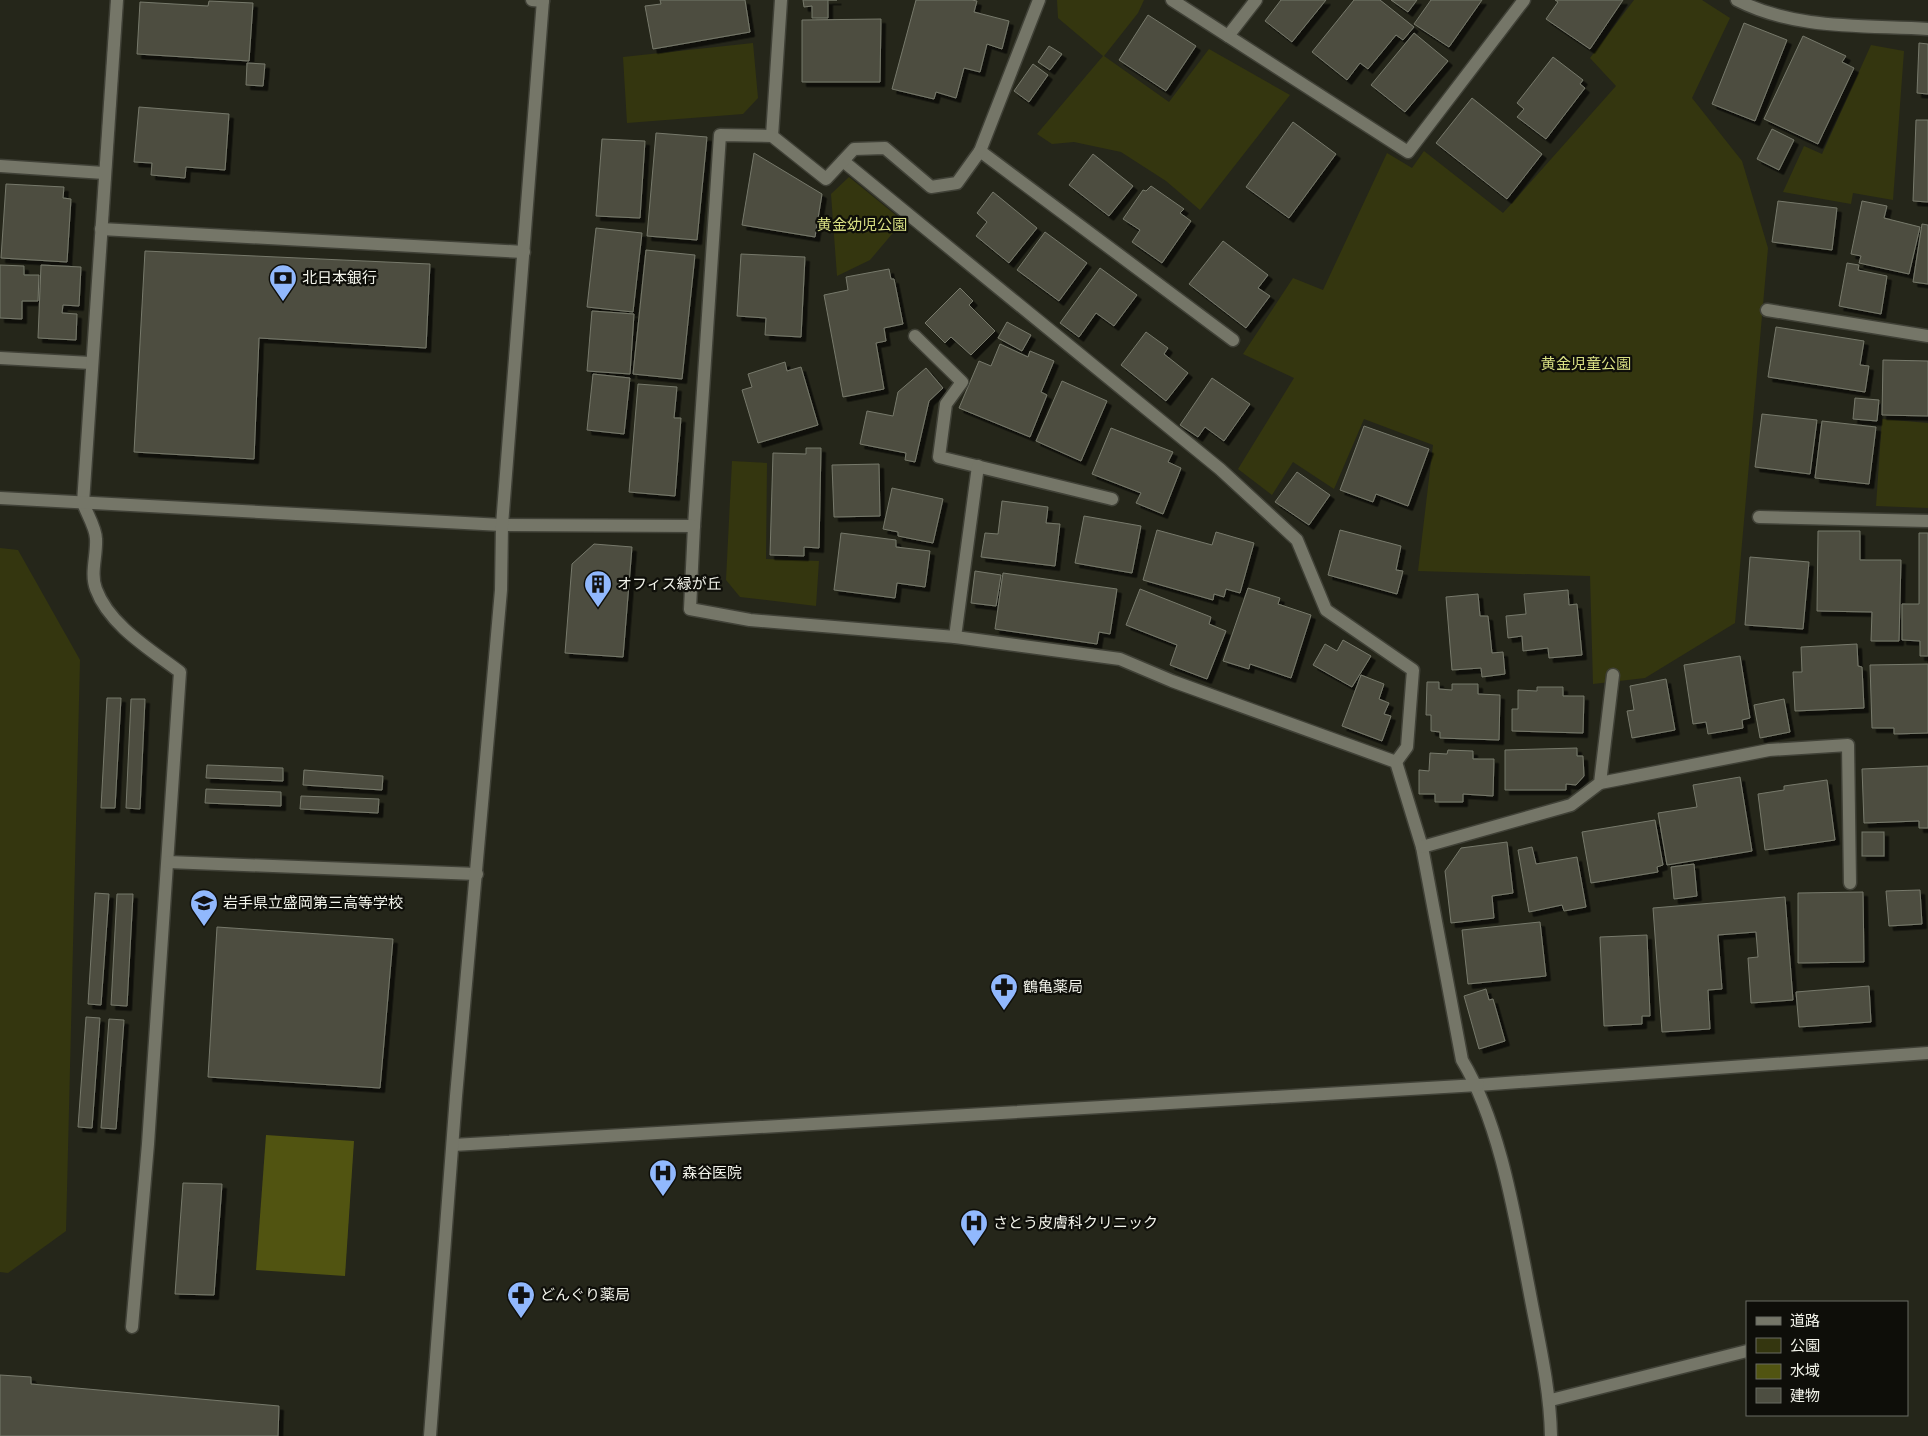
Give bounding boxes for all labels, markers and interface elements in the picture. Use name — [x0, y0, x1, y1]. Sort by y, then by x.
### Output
park label: 黄金幼児公園 — [817, 216, 907, 234]
bank icon: 北日本銀行 — [268, 263, 298, 302]
place label: 北日本銀行 — [302, 269, 377, 287]
park label: 黄金児童公園 — [1541, 355, 1631, 373]
building icon: オフィス緑が丘 — [583, 569, 613, 608]
place label: オフィス緑が丘 — [617, 575, 722, 593]
school or university icon: 岩手県立盛岡第三高等学校 — [189, 888, 219, 927]
place label: 岩手県立盛岡第三高等学校 — [223, 894, 403, 912]
pharmacy icon: 鶴亀薬局 — [989, 972, 1019, 1011]
place label: 鶴亀薬局 — [1023, 978, 1083, 996]
hospital icon: 森谷医院 — [648, 1158, 678, 1197]
place label: 森谷医院 — [682, 1164, 742, 1182]
hospital icon: さとう皮膚科クリニック — [959, 1208, 989, 1247]
place label: さとう皮膚科クリニック — [993, 1214, 1158, 1232]
pharmacy icon: どんぐり薬局 — [506, 1280, 536, 1319]
place label: どんぐり薬局 — [540, 1286, 630, 1304]
legend — [1746, 1301, 1908, 1416]
text: 道路 — [1790, 1312, 1820, 1330]
text: 公園 — [1790, 1337, 1820, 1355]
text: 水域 — [1790, 1362, 1820, 1380]
text: 建物 — [1790, 1387, 1820, 1405]

